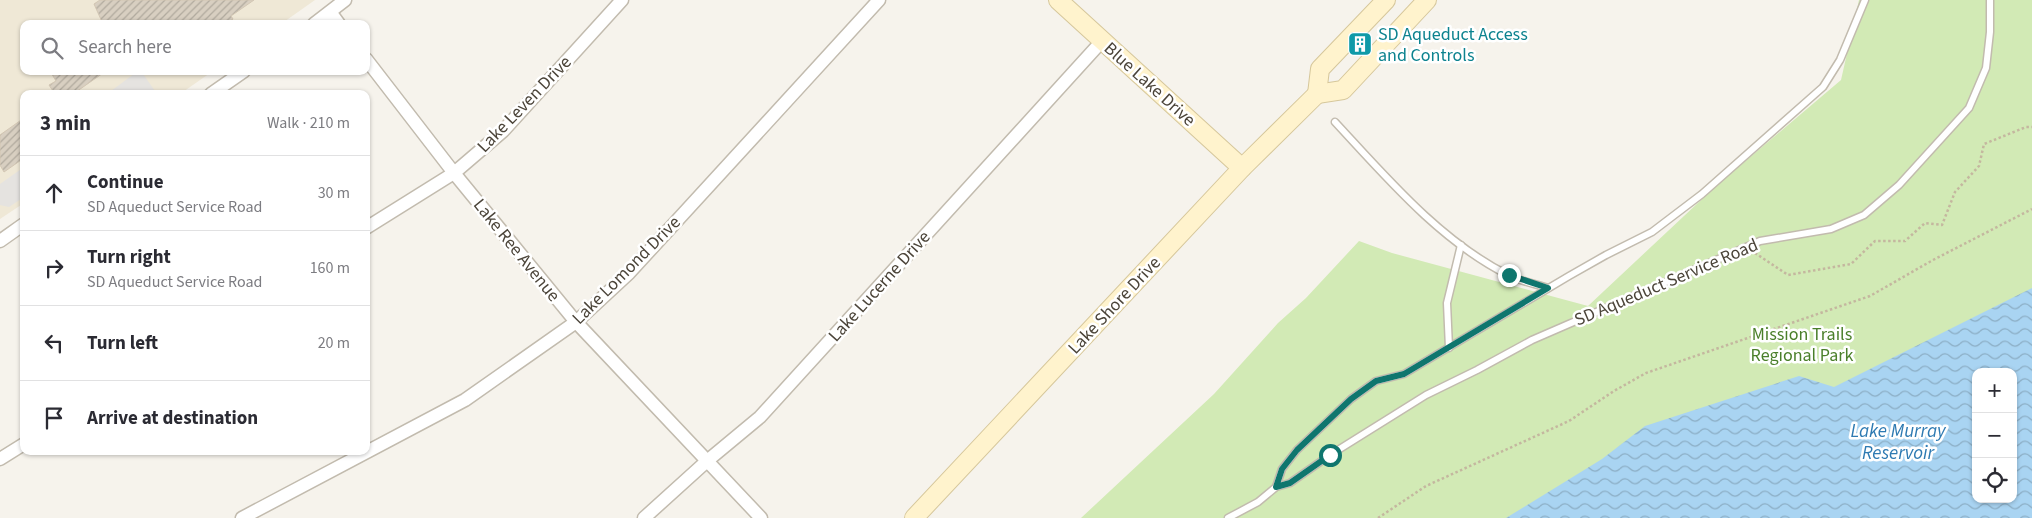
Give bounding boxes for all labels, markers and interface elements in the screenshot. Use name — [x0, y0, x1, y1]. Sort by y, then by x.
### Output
search box — [20, 20, 370, 75]
place label: SD Aqueduct Access and Controls — [1378, 22, 1528, 68]
building icon: SD Aqueduct Access and Controls — [1347, 31, 1373, 57]
icon: search — [38, 34, 66, 62]
text: Search here — [78, 34, 172, 61]
street label: Blue Lake Drive — [1098, 36, 1201, 132]
street label: Lake Leven Drive — [472, 50, 577, 158]
text: 3 min — [40, 108, 91, 138]
text: Walk · 210 m — [267, 112, 350, 134]
text: Continue — [87, 169, 164, 196]
icon: ahead — [40, 179, 68, 207]
text: 30 m — [318, 182, 350, 204]
street label: Lake Ree Avenue — [467, 194, 566, 307]
text: SD Aqueduct Service Road — [87, 196, 262, 218]
street label: Lake Lomond Drive — [566, 210, 686, 330]
street label: Lake Lucerne Drive — [823, 225, 936, 347]
street label: SD Aqueduct Service Road — [1570, 232, 1762, 333]
text: Turn right — [87, 244, 171, 271]
street label: Lake Shore Drive — [1062, 251, 1166, 360]
icon: right — [40, 254, 68, 282]
text: 160 m — [310, 257, 350, 279]
route end — [1498, 264, 1521, 287]
text: SD Aqueduct Service Road — [87, 271, 262, 293]
park label: Mission Trails Regional Park — [1751, 322, 1853, 368]
icon: left — [40, 329, 68, 357]
text: Turn left — [87, 330, 158, 357]
text: 20 m — [318, 332, 350, 354]
map controls — [1972, 368, 2017, 503]
button: + — [1972, 368, 2017, 413]
icon: arrive — [40, 404, 68, 432]
text: Arrive at destination — [87, 405, 258, 432]
button: − — [1972, 413, 2017, 458]
water label: Lake Murray Reservoir — [1850, 418, 1947, 467]
route start — [1319, 444, 1342, 467]
button: locate — [1972, 458, 2017, 503]

